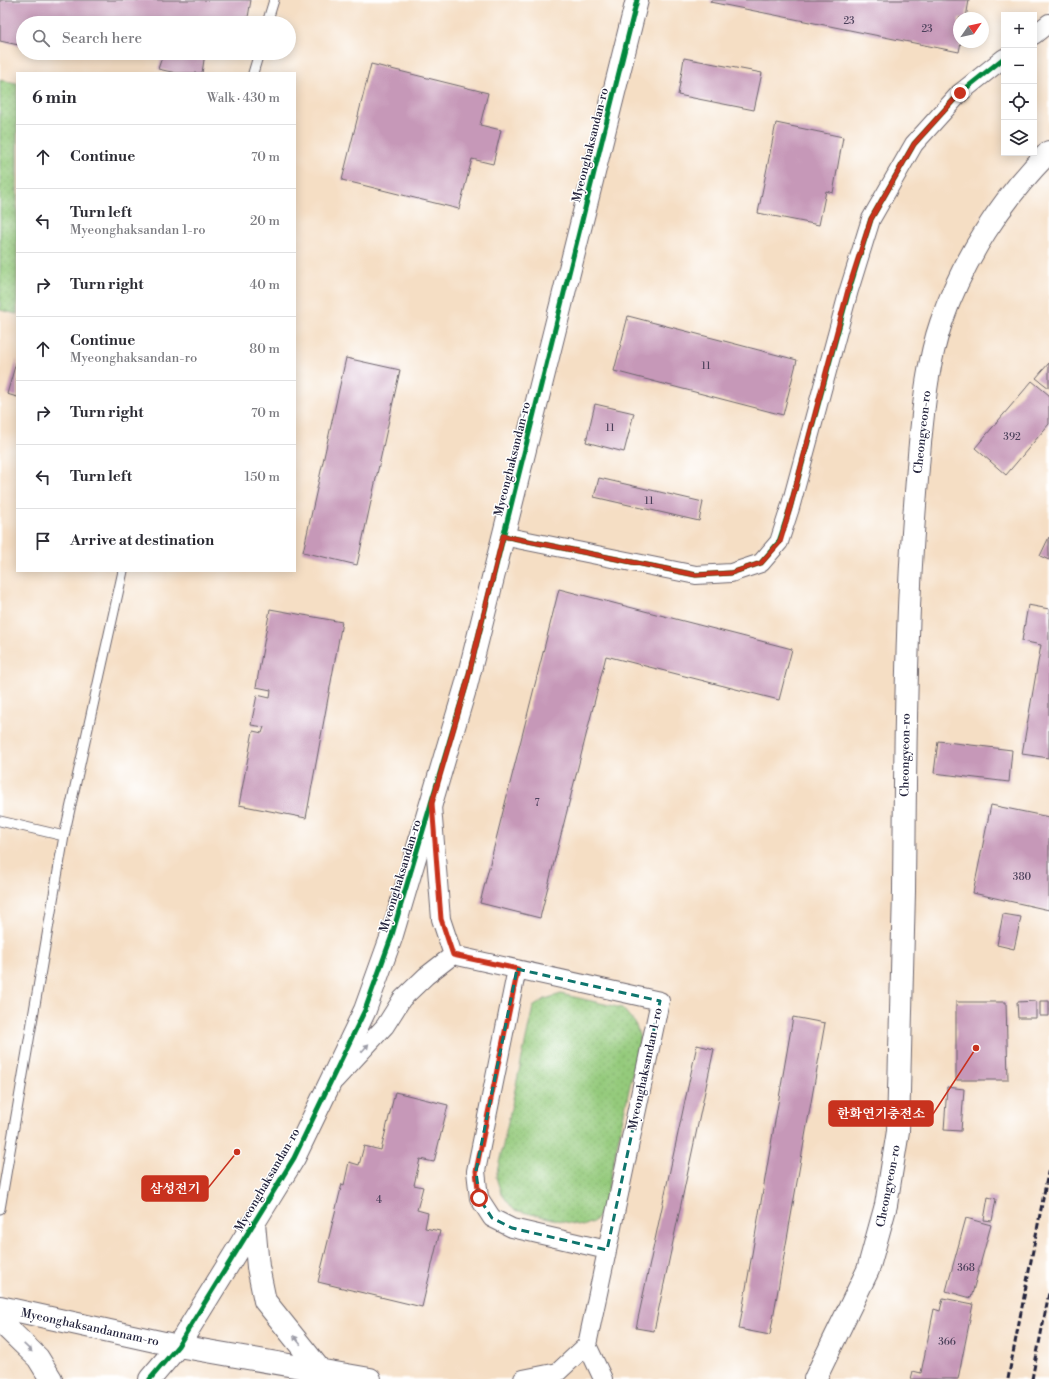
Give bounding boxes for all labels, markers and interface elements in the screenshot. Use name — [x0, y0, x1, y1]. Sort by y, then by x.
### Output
north arrow — [953, 12, 989, 48]
map controls — [1001, 12, 1037, 156]
button: + — [1001, 12, 1037, 48]
house number: 23 — [843, 15, 855, 27]
search box — [16, 16, 296, 60]
house number: 23 — [921, 23, 933, 35]
icon: search — [30, 27, 52, 49]
text: Search here — [62, 29, 142, 48]
button: − — [1001, 48, 1037, 84]
route end — [951, 84, 969, 102]
button: locate — [1001, 84, 1037, 120]
street label: Myeonghaksandan-ro — [569, 86, 612, 204]
text: 6 min — [32, 87, 77, 109]
text: Walk · 430 m — [207, 90, 280, 106]
button: layers — [1001, 120, 1037, 156]
icon: ahead — [32, 146, 54, 168]
text: Continue — [70, 147, 135, 166]
text: 70 m — [251, 149, 280, 165]
text: Turn left — [70, 203, 132, 222]
icon: left — [32, 210, 54, 232]
text: 20 m — [250, 213, 280, 229]
text: Myeonghaksandan 1-ro — [70, 222, 206, 238]
icon: right — [32, 274, 54, 296]
text: Turn right — [70, 275, 144, 294]
text: 40 m — [250, 277, 280, 293]
text: Continue — [70, 331, 135, 350]
icon: ahead — [32, 338, 54, 360]
text: 80 m — [249, 341, 280, 357]
text: Myeonghaksandan-ro — [70, 350, 197, 366]
house number: 11 — [702, 360, 711, 372]
street label: Cheongyeon-ro — [911, 389, 934, 474]
street label: Myeonghaksandan-ro — [491, 400, 534, 518]
icon: right — [32, 402, 54, 424]
text: Turn right — [70, 403, 144, 422]
text: 70 m — [251, 405, 280, 421]
house number: 11 — [606, 422, 615, 434]
house number: 392 — [1003, 431, 1021, 443]
icon: left — [32, 466, 54, 488]
text: Turn left — [70, 467, 132, 486]
text: 150 m — [245, 469, 280, 485]
house number: 11 — [645, 495, 654, 507]
icon: arrive — [32, 530, 54, 552]
text: Arrive at destination — [70, 531, 214, 550]
street label: Cheongyeon-ro — [897, 713, 914, 797]
house number: 7 — [534, 797, 540, 809]
street label: Myeonghaksandan-ro — [376, 818, 425, 934]
house number: 380 — [1013, 871, 1032, 883]
street label: Myeonghaksandan 1-ro — [625, 1006, 666, 1132]
one-way arrow — [360, 1043, 369, 1053]
callout: 한화연기충전소 — [829, 1101, 933, 1126]
text: 한화연기충전소 — [837, 1106, 925, 1122]
street label: Myeonghaksandan-ro — [232, 1125, 303, 1235]
street label: Cheongyeon-ro — [873, 1143, 904, 1229]
callout: 삼성전기 — [142, 1176, 208, 1201]
text: 삼성전기 — [150, 1181, 200, 1197]
route start — [470, 1189, 488, 1207]
house number: 4 — [376, 1194, 382, 1206]
house number: 368 — [957, 1262, 975, 1274]
street label: Myeonghaksandannam-ro — [19, 1305, 161, 1350]
one-way arrow — [292, 1335, 301, 1346]
house number: 366 — [938, 1336, 956, 1348]
one-way arrow — [23, 1343, 33, 1353]

